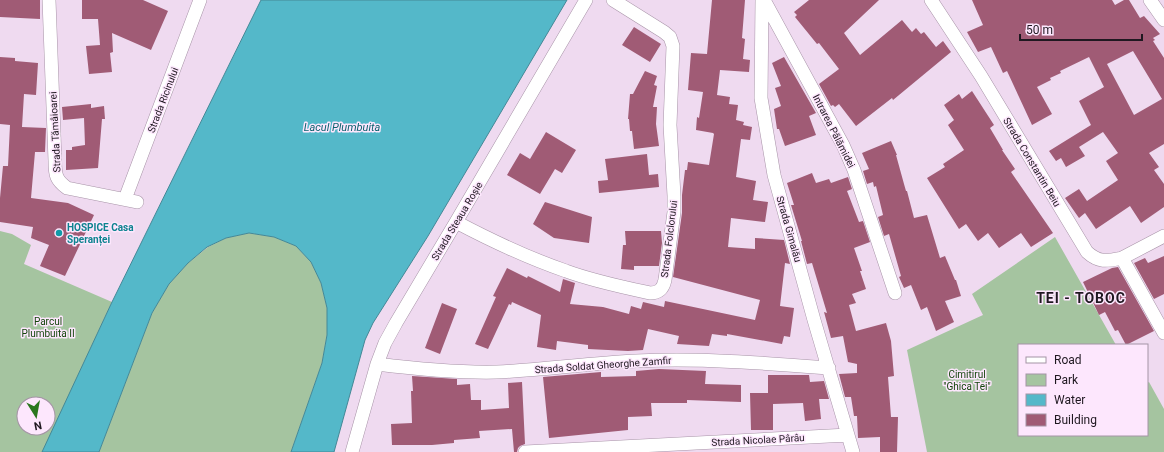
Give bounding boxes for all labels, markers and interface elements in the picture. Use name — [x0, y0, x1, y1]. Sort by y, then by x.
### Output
scale bar — [1020, 16, 1142, 42]
text: 50 m — [1026, 23, 1053, 37]
street label: Strada Ricinului — [145, 66, 181, 134]
street label: Strada Tămâioarei — [47, 91, 63, 173]
street label: Intrarea Pălămidei — [811, 93, 857, 169]
street label: Strada Constantin Beiu — [1001, 116, 1063, 208]
water label: Lacul Plumbuita — [304, 121, 381, 134]
street label: Strada Steaua Roșie — [429, 180, 486, 263]
street label: Strada Gimalău — [774, 195, 804, 263]
street label: Strada Folclorului — [659, 200, 679, 278]
place label: HOSPICE Casa Speranței — [67, 222, 134, 246]
marker: HOSPICE Casa Speranței — [54, 228, 64, 238]
district label: TEI - TOBOC — [1036, 290, 1126, 306]
park label: Parcul Plumbuita II — [21, 316, 75, 339]
legend — [1018, 344, 1148, 436]
text: Road — [1054, 353, 1082, 367]
street label: Strada Soldat Gheorghe Zamfir — [534, 355, 672, 375]
park label: Cimitirul "Ghica Tei" — [943, 369, 991, 392]
text: Park — [1054, 373, 1079, 387]
text: Water — [1054, 393, 1085, 407]
north arrow — [16, 396, 56, 436]
text: Building — [1054, 413, 1097, 427]
text: N — [33, 418, 43, 432]
street label: Strada Nicolae Pârâu — [711, 432, 805, 448]

